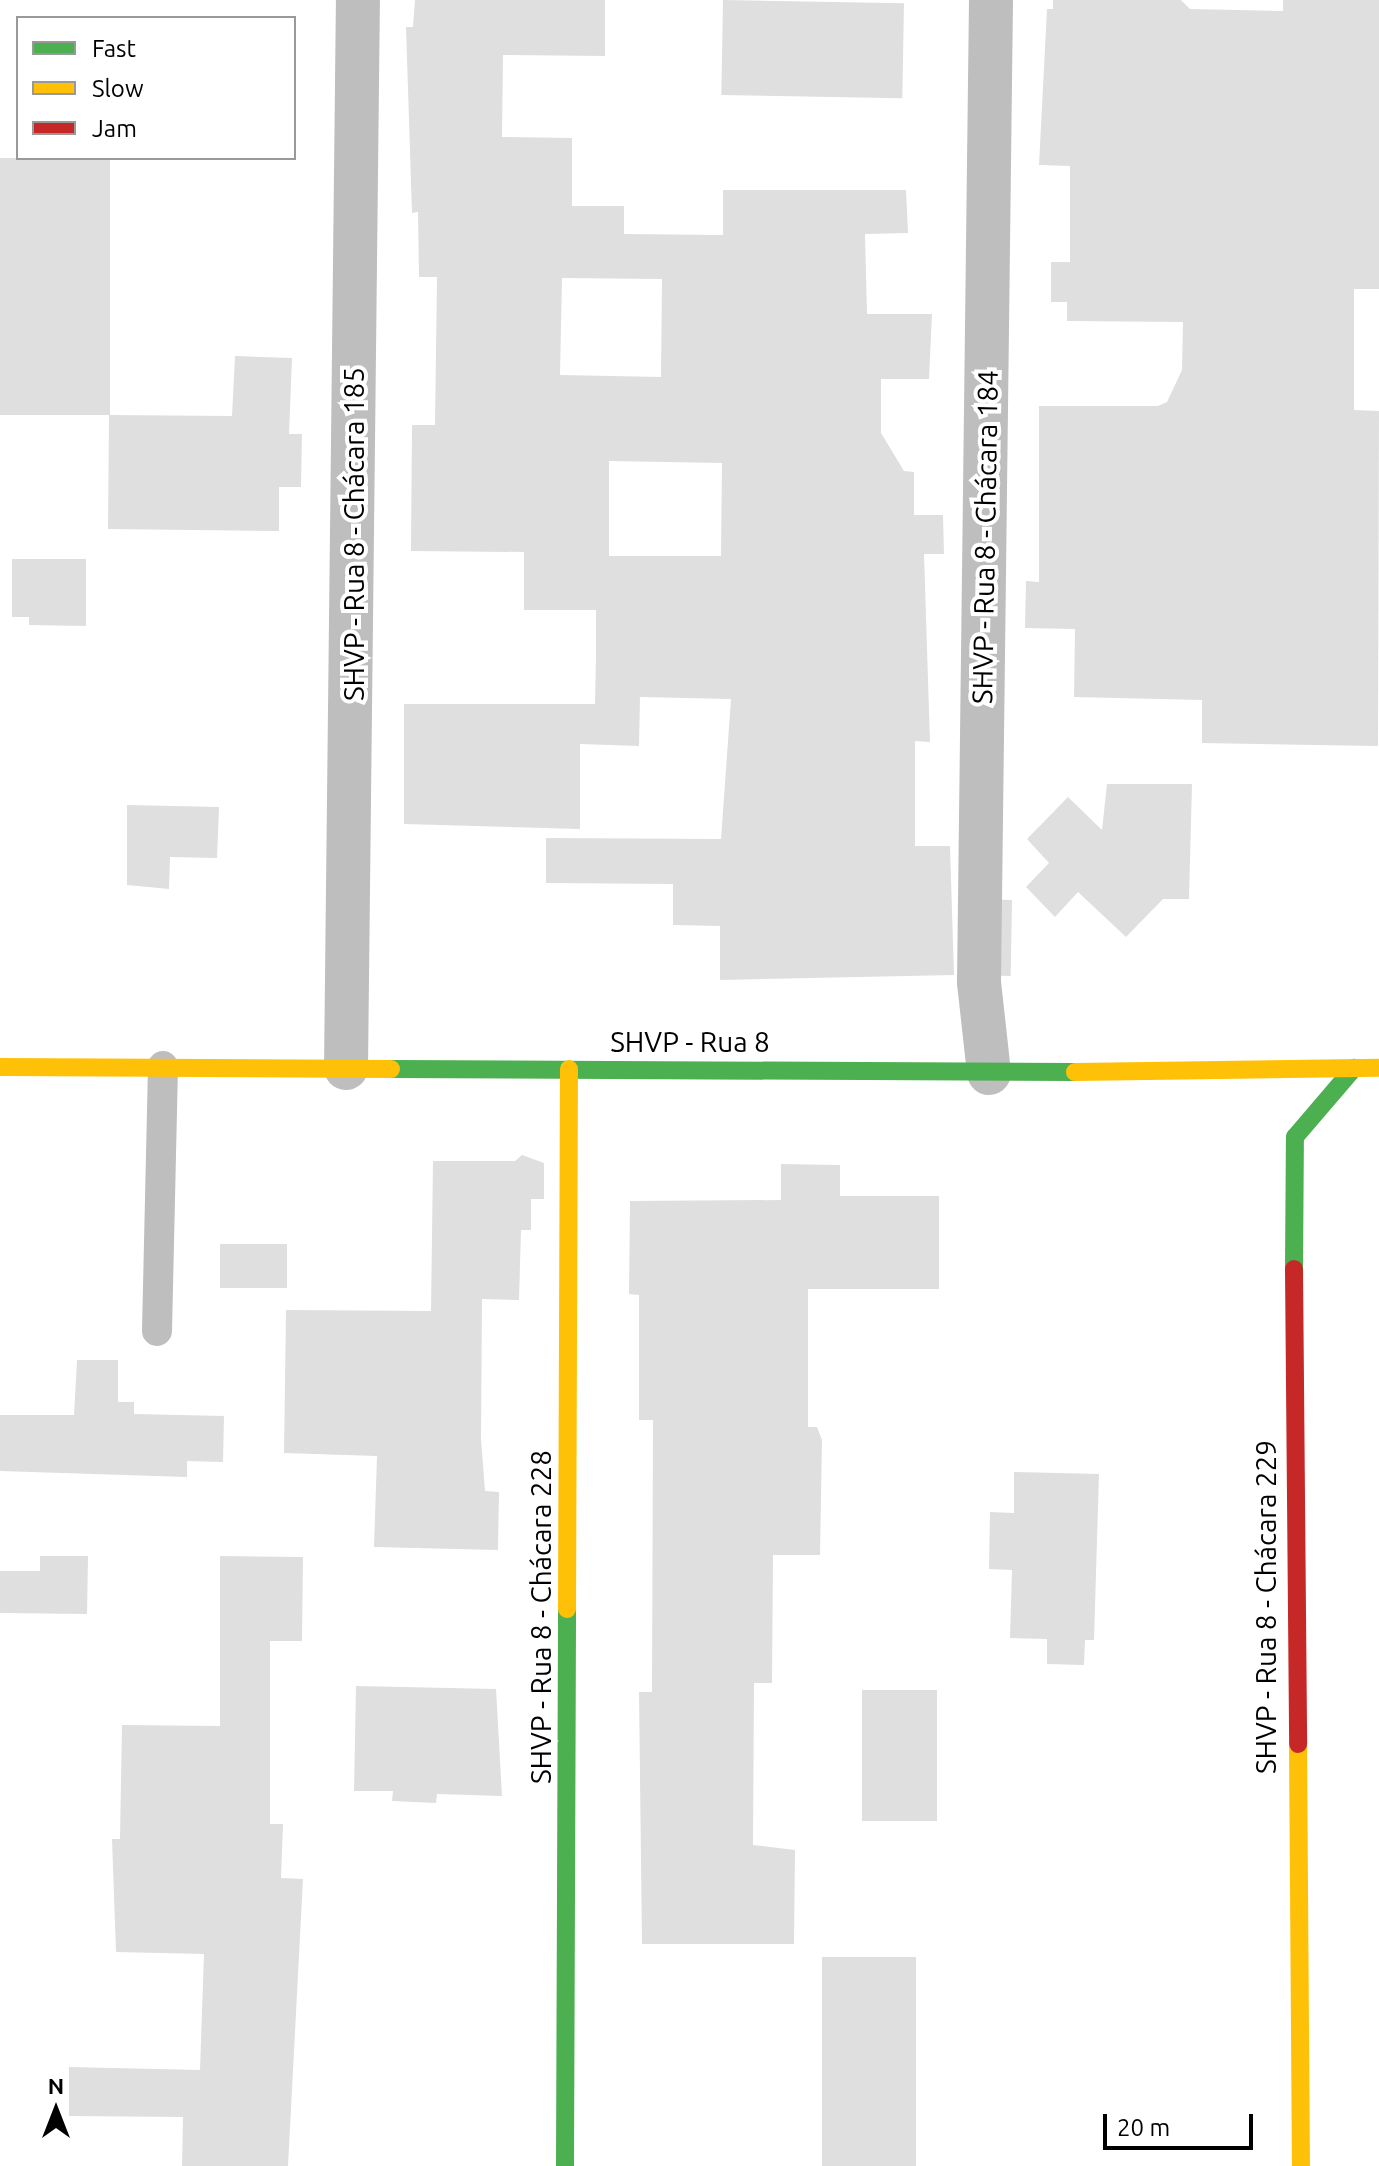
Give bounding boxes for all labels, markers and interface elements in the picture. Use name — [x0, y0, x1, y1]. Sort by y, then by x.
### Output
legend — [16, 16, 296, 160]
text: Fast — [92, 35, 136, 62]
text: Slow — [92, 75, 144, 102]
text: Jam — [92, 115, 137, 142]
street label: SHVP - Rua 8 - Chácara 185 — [337, 367, 371, 701]
street label: SHVP - Rua 8 - Chácara 184 — [965, 370, 1005, 704]
street label: SHVP - Rua 8 — [610, 1025, 770, 1059]
street label: SHVP - Rua 8 - Chácara 229 — [1249, 1440, 1283, 1774]
street label: SHVP - Rua 8 - Chácara 228 — [524, 1450, 558, 1784]
north arrow — [16, 2070, 96, 2150]
text: N — [48, 2073, 64, 2098]
scale bar — [1107, 2098, 1257, 2148]
text: 20 m — [1117, 2114, 1170, 2141]

